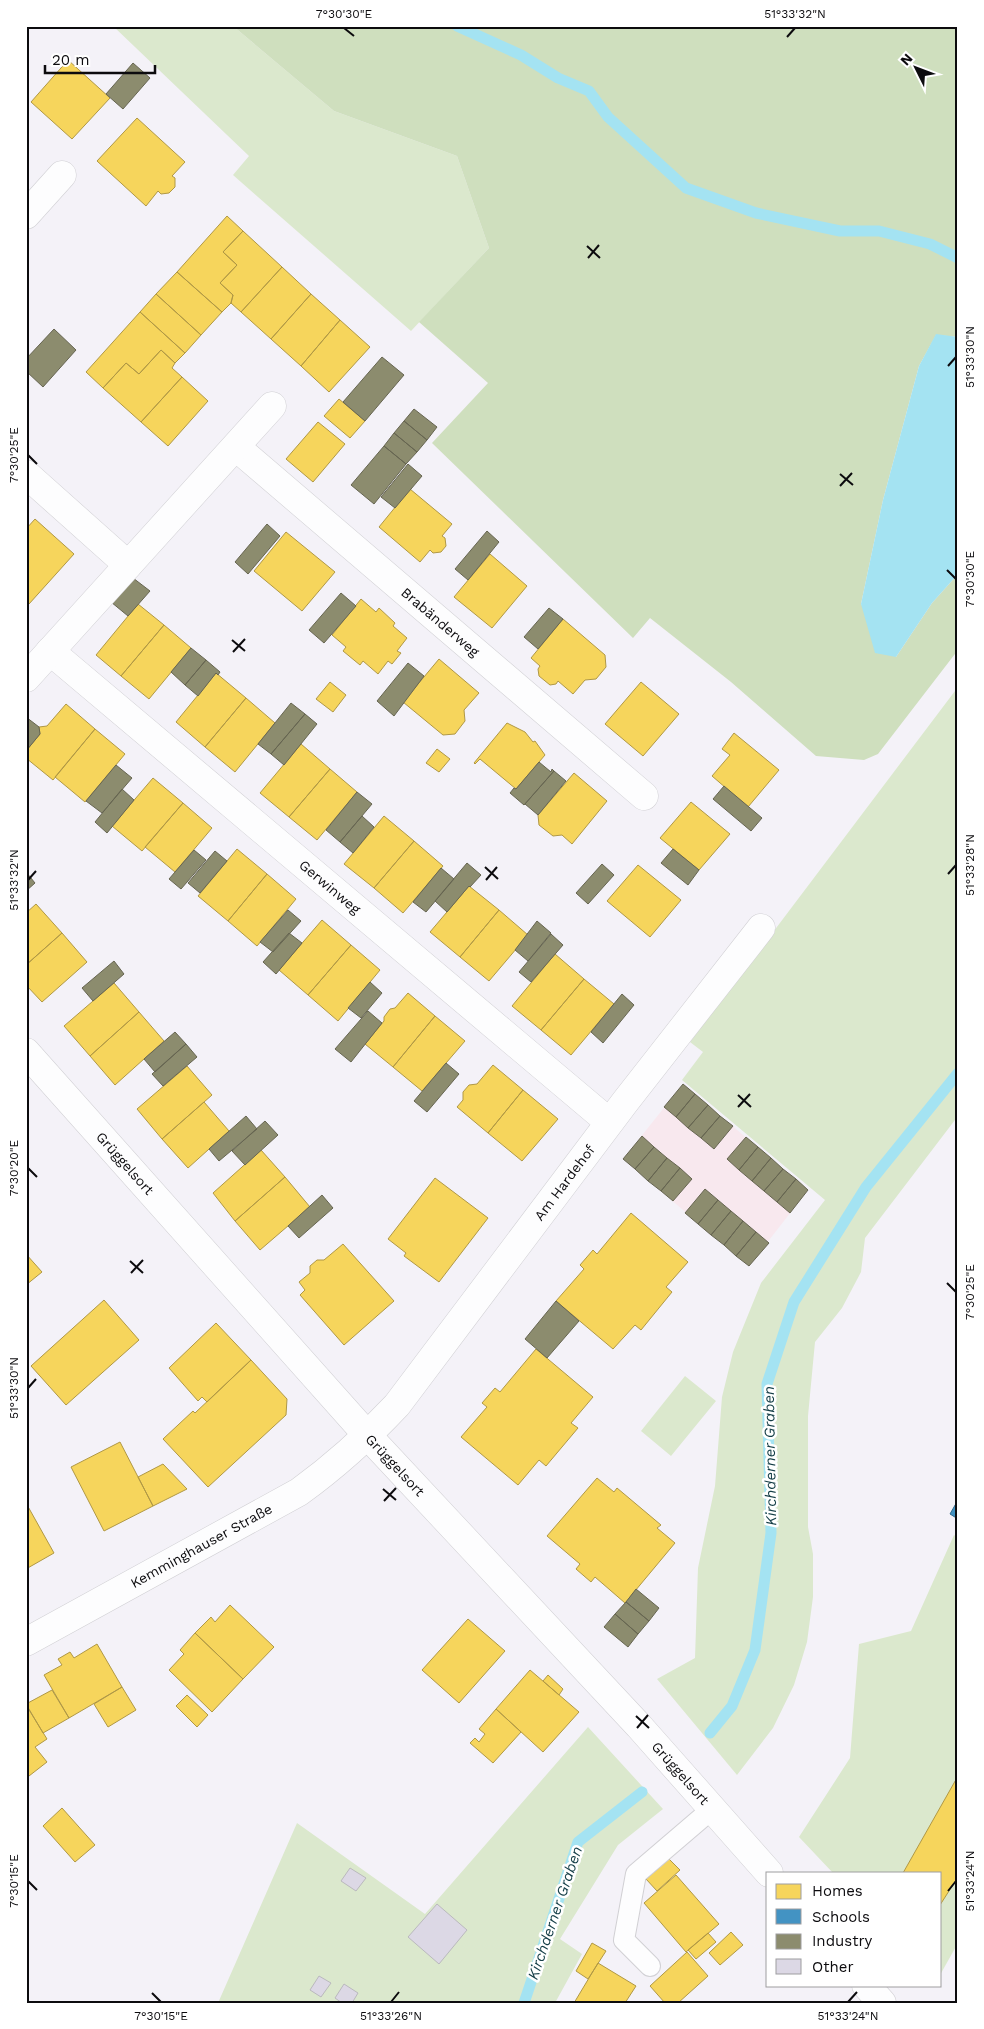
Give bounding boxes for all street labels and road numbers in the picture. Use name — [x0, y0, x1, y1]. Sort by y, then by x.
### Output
street label: Brabänderweg — [398, 584, 483, 660]
street label: Gerwinweg — [296, 857, 364, 917]
street label: Grüggelsort — [93, 1129, 157, 1198]
street label: Am Hardehof — [531, 1141, 598, 1224]
street label: Grüggelsort — [362, 1431, 428, 1499]
street label: Kemminghauser Straße — [128, 1500, 275, 1591]
street label: Grüggelsort — [649, 1738, 713, 1808]

